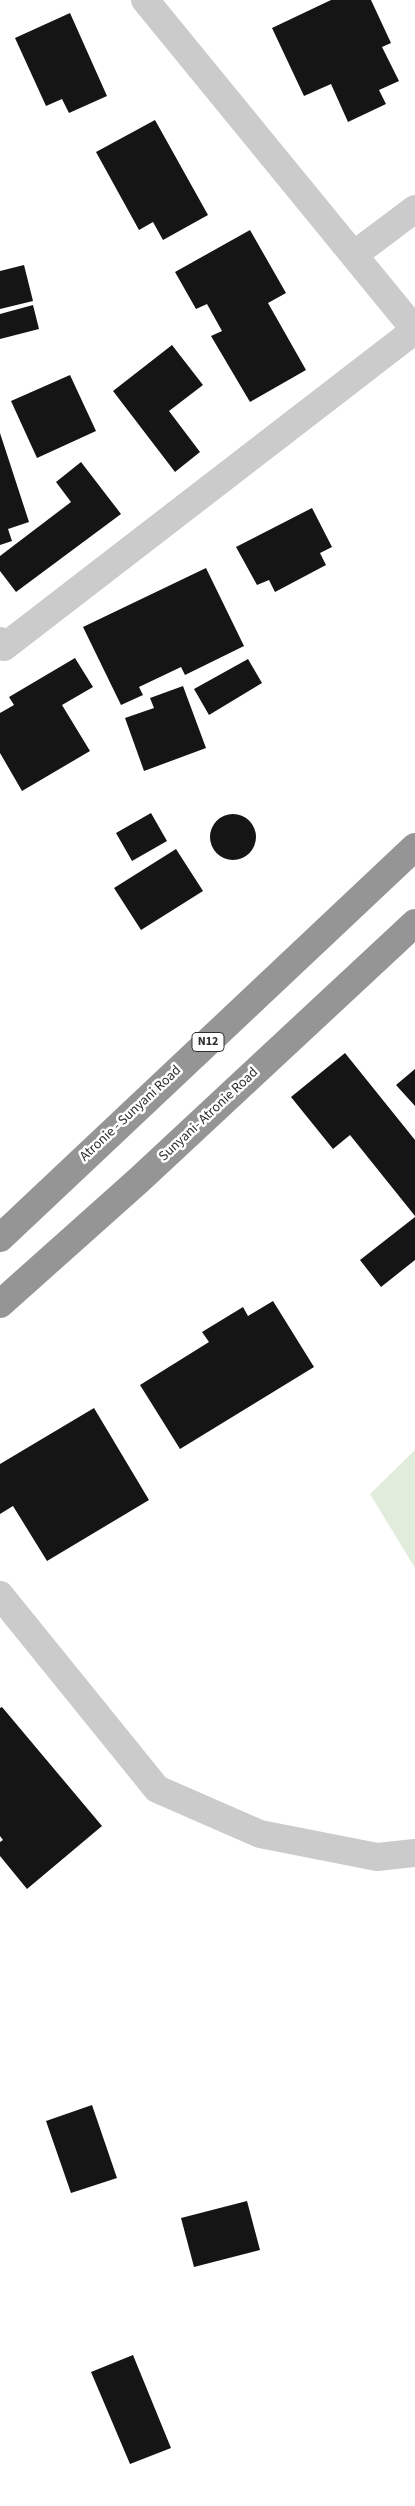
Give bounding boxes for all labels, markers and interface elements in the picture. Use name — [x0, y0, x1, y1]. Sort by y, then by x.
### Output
road number: N12 — [192, 1032, 224, 1052]
street label: Atronie - Sunyani Road — [77, 1063, 185, 1165]
street label: Sunyani- Atronie Road — [156, 1065, 262, 1165]

